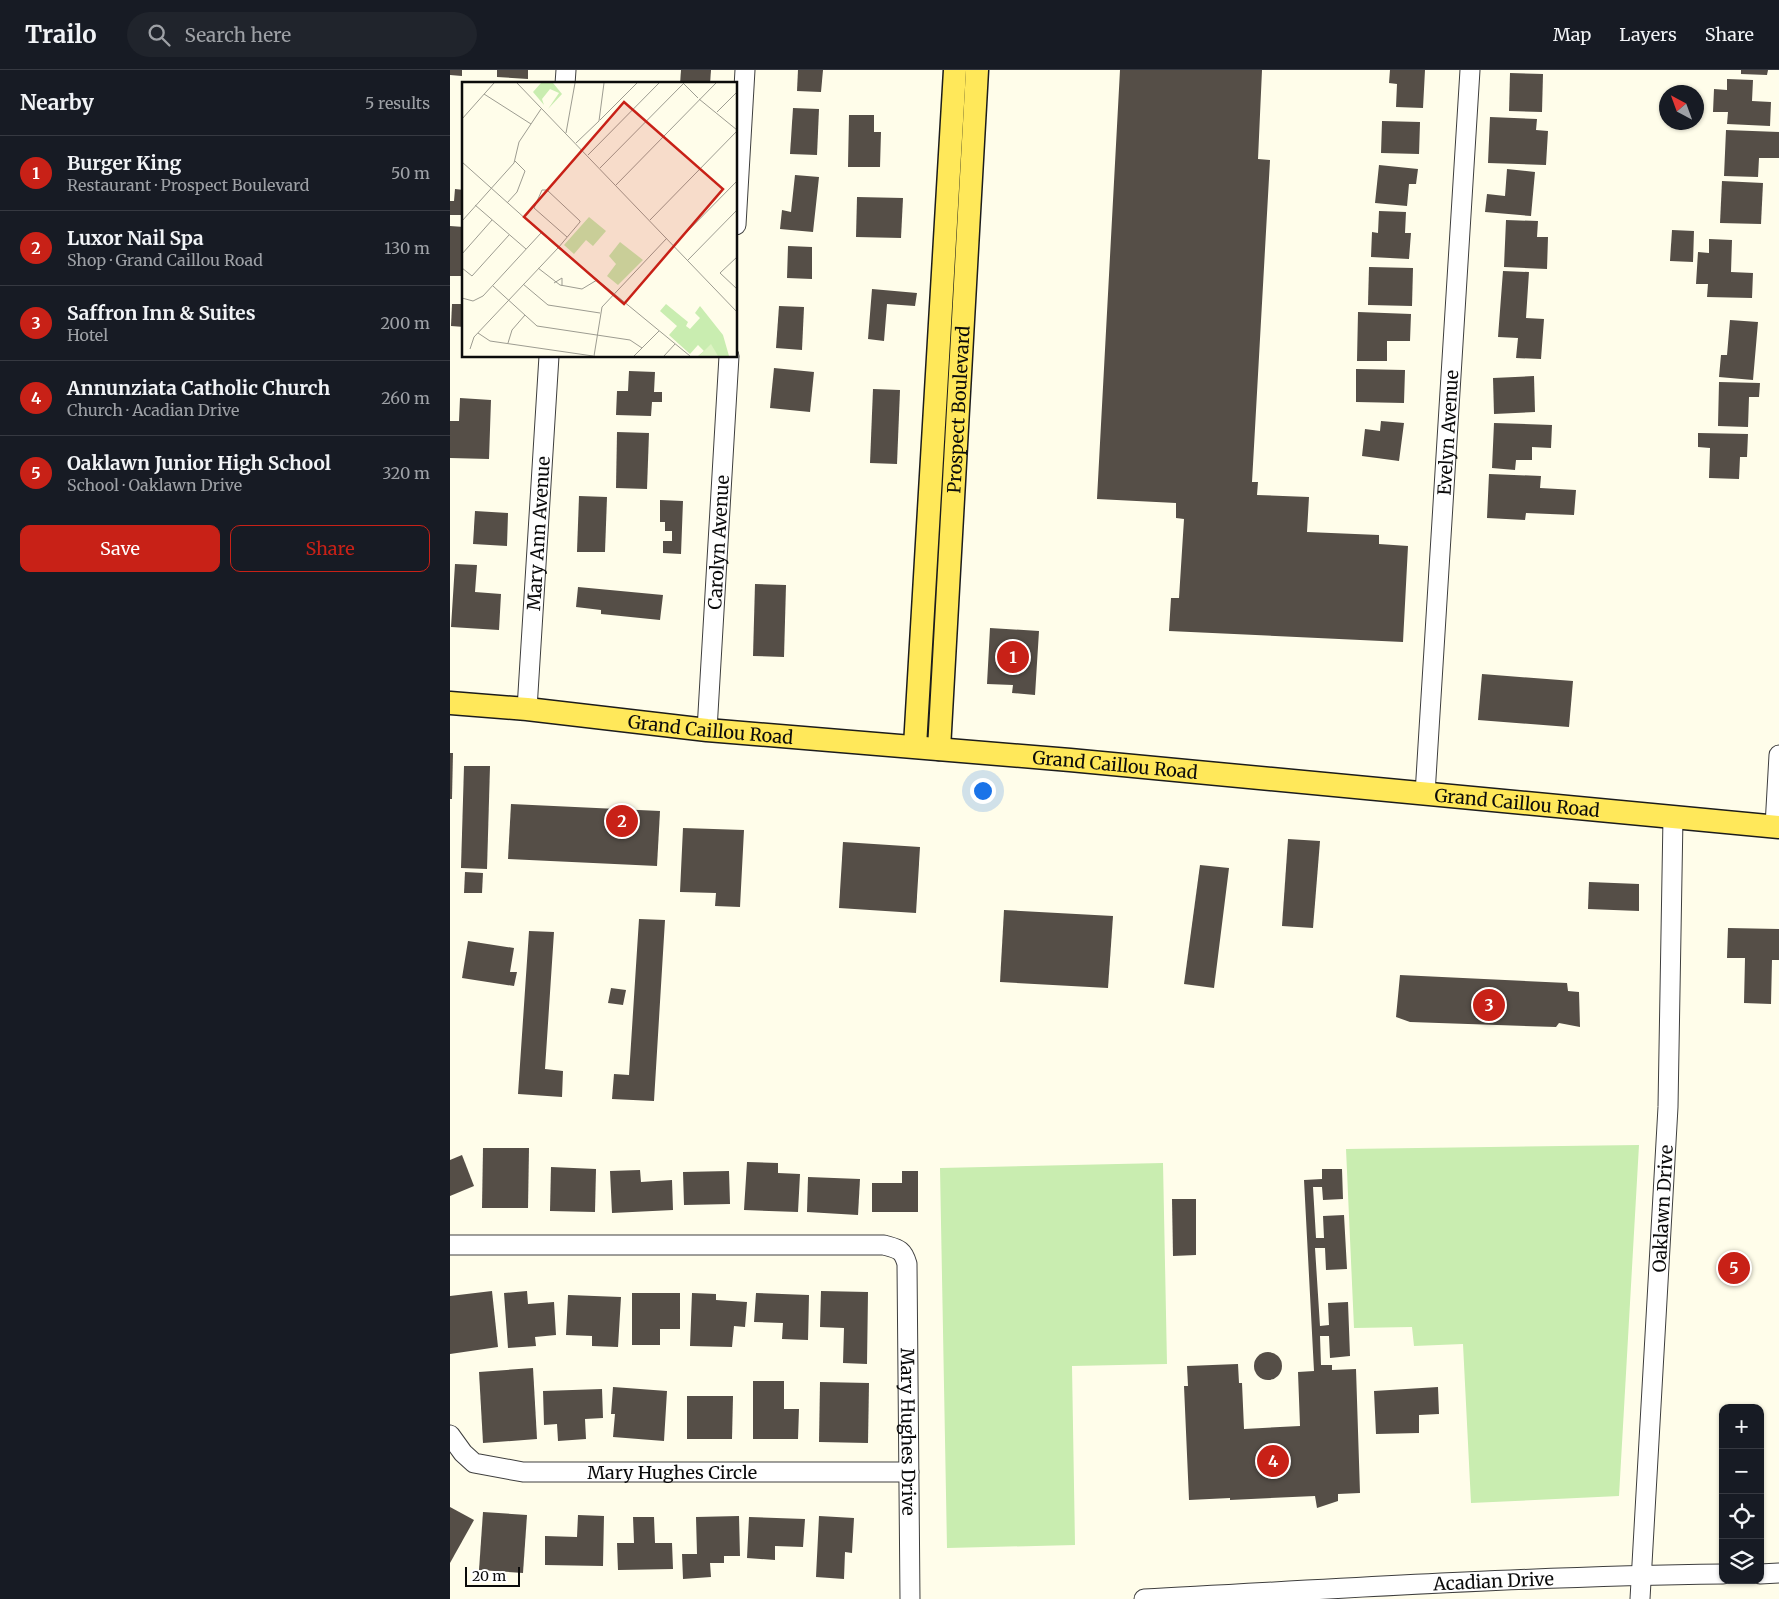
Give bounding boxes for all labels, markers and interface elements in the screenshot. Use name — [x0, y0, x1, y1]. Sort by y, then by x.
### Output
search box — [127, 12, 477, 57]
text: Trailo — [25, 19, 97, 50]
icon: search — [145, 21, 173, 49]
text: Search here — [185, 23, 291, 47]
text: Map — [1553, 23, 1591, 46]
text: Layers — [1619, 23, 1677, 46]
text: Share — [1705, 23, 1754, 46]
inset map — [462, 82, 738, 358]
north arrow — [1659, 85, 1704, 130]
text: Nearby — [20, 89, 94, 116]
text: 5 results — [365, 93, 430, 113]
text: Burger King — [67, 151, 181, 175]
text: 1 — [32, 163, 40, 183]
text: 50 m — [391, 163, 430, 183]
text: Restaurant · Prospect Boulevard — [67, 175, 309, 195]
text: Luxor Nail Spa — [67, 226, 204, 250]
text: 2 — [31, 238, 41, 258]
text: 130 m — [384, 238, 430, 258]
text: Shop · Grand Caillou Road — [67, 250, 263, 270]
text: Saffron Inn & Suites — [67, 301, 256, 325]
text: 3 — [31, 313, 41, 333]
text: 200 m — [380, 313, 430, 333]
text: Hotel — [67, 325, 108, 345]
street label: Prospect Boulevard — [942, 325, 974, 494]
street label: Evelyn Avenue — [1432, 369, 1463, 496]
text: Annunziata Catholic Church — [67, 376, 330, 400]
text: 4 — [31, 388, 41, 408]
text: 260 m — [381, 388, 430, 408]
text: Church · Acadian Drive — [67, 400, 239, 420]
text: Oaklawn Junior High School — [67, 451, 331, 475]
street label: Mary Ann Avenue — [522, 455, 554, 611]
text: 5 — [31, 463, 41, 483]
text: 320 m — [382, 463, 430, 483]
street label: Carolyn Avenue — [703, 474, 733, 610]
text: School · Oaklawn Drive — [67, 475, 242, 495]
button: Save — [20, 525, 220, 572]
button: Share — [230, 525, 430, 572]
pin: 1 — [997, 638, 1029, 676]
street label: Grand Caillou Road — [627, 709, 794, 749]
street label: Grand Caillou Road — [1032, 745, 1199, 784]
your location — [970, 778, 996, 804]
street label: Grand Caillou Road — [1434, 783, 1601, 822]
pin: 2 — [606, 802, 638, 840]
pin: 3 — [1473, 986, 1505, 1024]
street label: Oaklawn Drive — [1647, 1144, 1677, 1273]
pin: 5 — [1718, 1249, 1750, 1287]
street label: Mary Hughes Drive — [896, 1348, 921, 1516]
map controls — [1719, 1404, 1764, 1584]
button: + — [1719, 1404, 1764, 1449]
pin: 4 — [1257, 1442, 1289, 1480]
button: − — [1719, 1449, 1764, 1494]
street label: Mary Hughes Circle — [587, 1461, 757, 1484]
button: locate — [1719, 1494, 1764, 1539]
button: layers — [1719, 1539, 1764, 1584]
scale bar — [465, 1564, 520, 1587]
text: 20 m — [472, 1567, 506, 1585]
street label: Acadian Drive — [1432, 1567, 1554, 1595]

